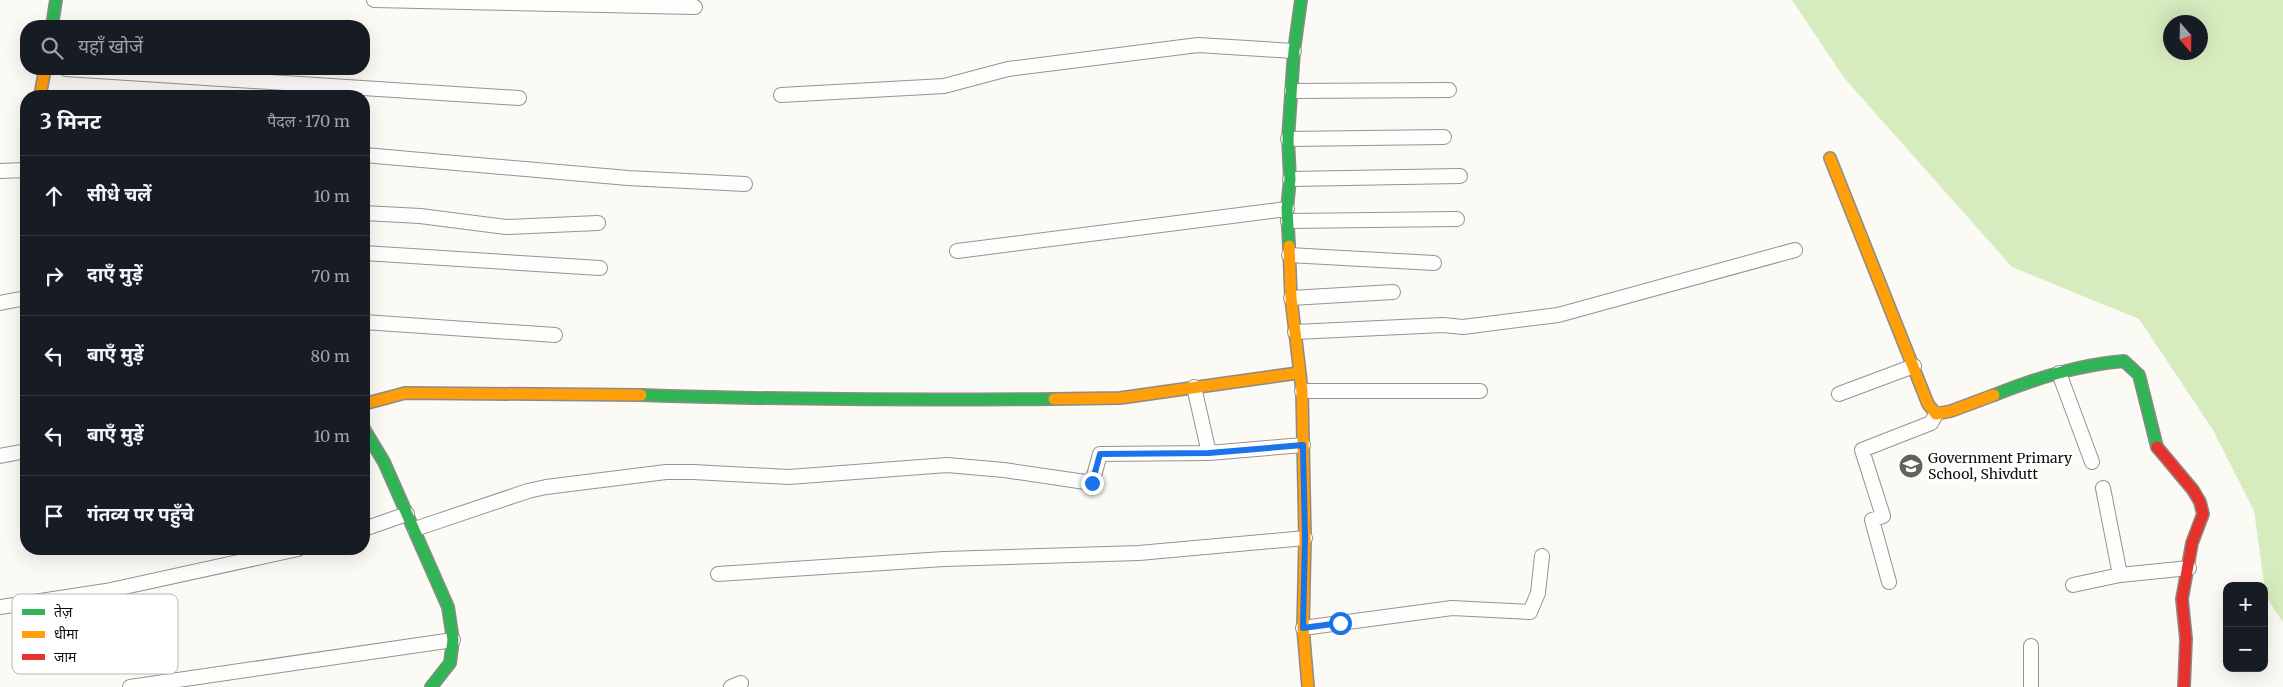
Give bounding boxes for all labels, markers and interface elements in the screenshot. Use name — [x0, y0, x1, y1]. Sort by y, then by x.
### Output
north arrow — [2163, 15, 2208, 60]
search box — [20, 20, 370, 75]
icon: search — [38, 34, 66, 62]
text: यहाँ खोजें — [78, 34, 143, 58]
text: 3 मिनट — [40, 108, 101, 135]
text: पैदल · 170 m — [267, 111, 350, 131]
icon: ahead — [40, 182, 68, 210]
text: सीधे चलें — [87, 182, 151, 206]
text: 10 m — [313, 186, 350, 206]
icon: right — [40, 262, 68, 290]
text: दाएँ मुड़ें — [87, 262, 143, 286]
text: 70 m — [311, 266, 350, 286]
icon: left — [40, 342, 68, 370]
text: बाएँ मुड़ें — [87, 342, 144, 366]
text: 80 m — [311, 346, 350, 366]
icon: left — [40, 422, 68, 450]
text: बाएँ मुड़ें — [87, 422, 144, 446]
text: 10 m — [313, 426, 350, 446]
place label: Government Primary School, Shivdutt — [1928, 449, 2073, 483]
school or university icon: Government Primary School, Shivdutt — [1898, 453, 1924, 479]
route end — [1081, 472, 1104, 495]
icon: arrive — [40, 502, 68, 530]
text: गंतव्य पर पहुँचे — [87, 502, 194, 526]
map controls — [2223, 582, 2268, 672]
button: + — [2223, 582, 2268, 627]
legend — [12, 594, 178, 674]
text: तेज़ — [54, 603, 73, 621]
route start — [1329, 612, 1352, 635]
text: धीमा — [54, 625, 79, 643]
button: − — [2223, 627, 2268, 672]
text: जाम — [54, 648, 77, 666]

